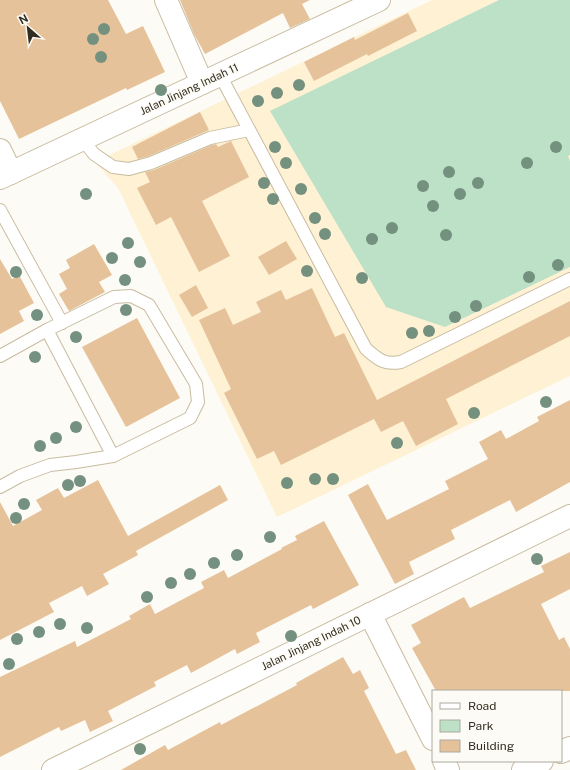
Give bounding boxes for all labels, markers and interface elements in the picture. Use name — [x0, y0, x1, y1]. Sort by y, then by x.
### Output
north arrow — [8, 8, 48, 48]
text: N — [17, 12, 30, 26]
street label: Jalan Jinjang Indah 11 — [138, 61, 240, 117]
street label: Jalan Jinjang Indah 10 — [259, 614, 363, 672]
legend — [432, 690, 562, 762]
text: Road — [468, 699, 496, 713]
text: Park — [468, 719, 494, 733]
text: Building — [468, 739, 514, 753]

